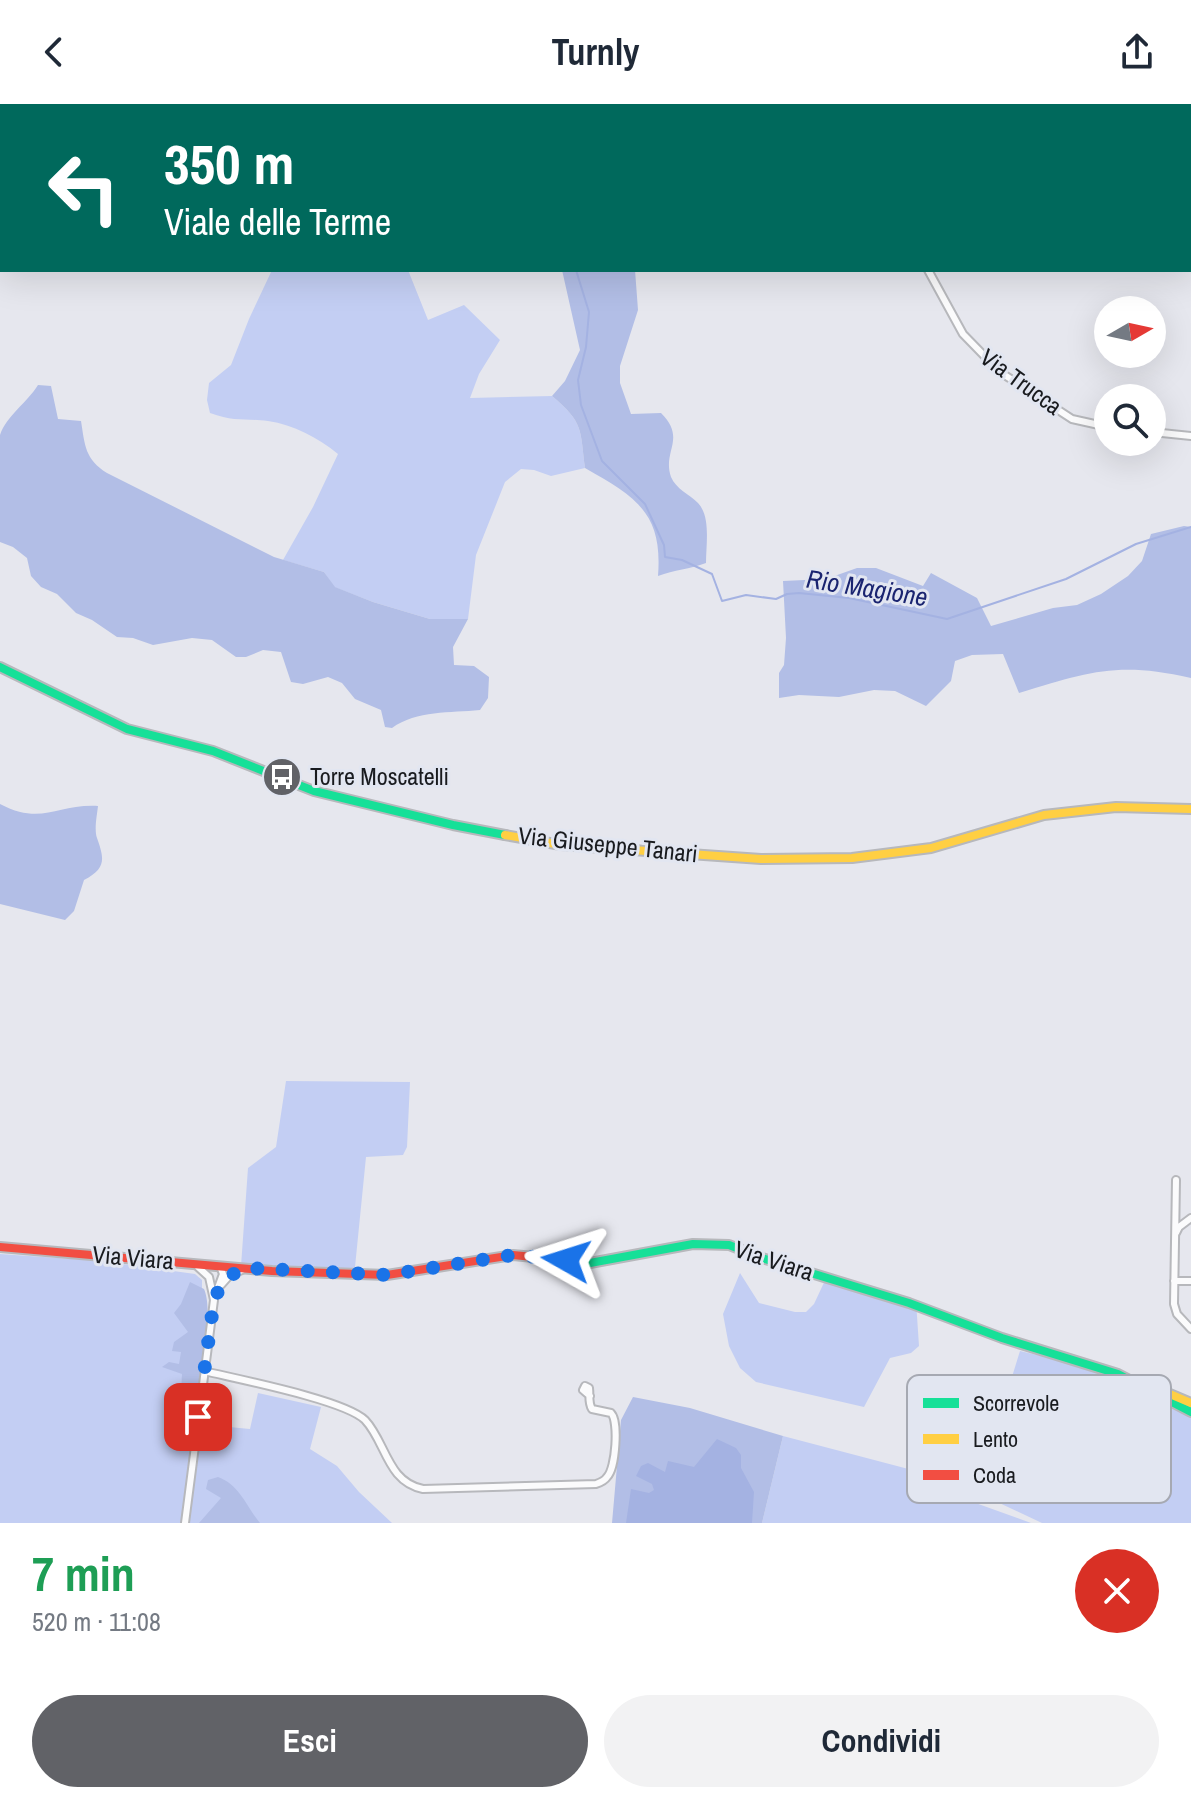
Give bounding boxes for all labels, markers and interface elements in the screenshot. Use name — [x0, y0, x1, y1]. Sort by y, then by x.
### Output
text: Turnly — [551, 28, 640, 76]
icon: back — [32, 30, 76, 74]
icon: share — [1115, 30, 1159, 74]
text: 350 m — [164, 126, 294, 201]
icon: left — [32, 136, 136, 240]
text: Viale delle Terme — [164, 198, 391, 246]
north arrow — [1094, 296, 1166, 368]
map controls — [1094, 296, 1166, 456]
street label: Via Trucca — [974, 341, 1069, 422]
button: search — [1094, 384, 1166, 456]
water label: Rio Magione — [804, 561, 930, 614]
bus stop icon: Torre Moscatelli — [261, 756, 303, 798]
place label: Torre Moscatelli — [310, 760, 449, 792]
street label: Via Giuseppe Tanari — [517, 819, 699, 869]
position arrow — [524, 1218, 608, 1302]
street label: Via Viara — [731, 1232, 818, 1288]
street label: Via Viara — [91, 1238, 175, 1276]
legend — [907, 1375, 1171, 1503]
pin — [164, 1383, 232, 1451]
text: Scorrevole — [973, 1388, 1059, 1418]
icon: arrive — [176, 1395, 220, 1439]
text: Lento — [973, 1424, 1018, 1454]
text: Coda — [973, 1460, 1016, 1490]
text: 7 min — [32, 1541, 135, 1606]
button: close — [1075, 1549, 1159, 1633]
text: 520 m · 11:08 — [32, 1604, 161, 1639]
button: Esci — [32, 1695, 588, 1787]
button: Condividi — [604, 1695, 1159, 1787]

